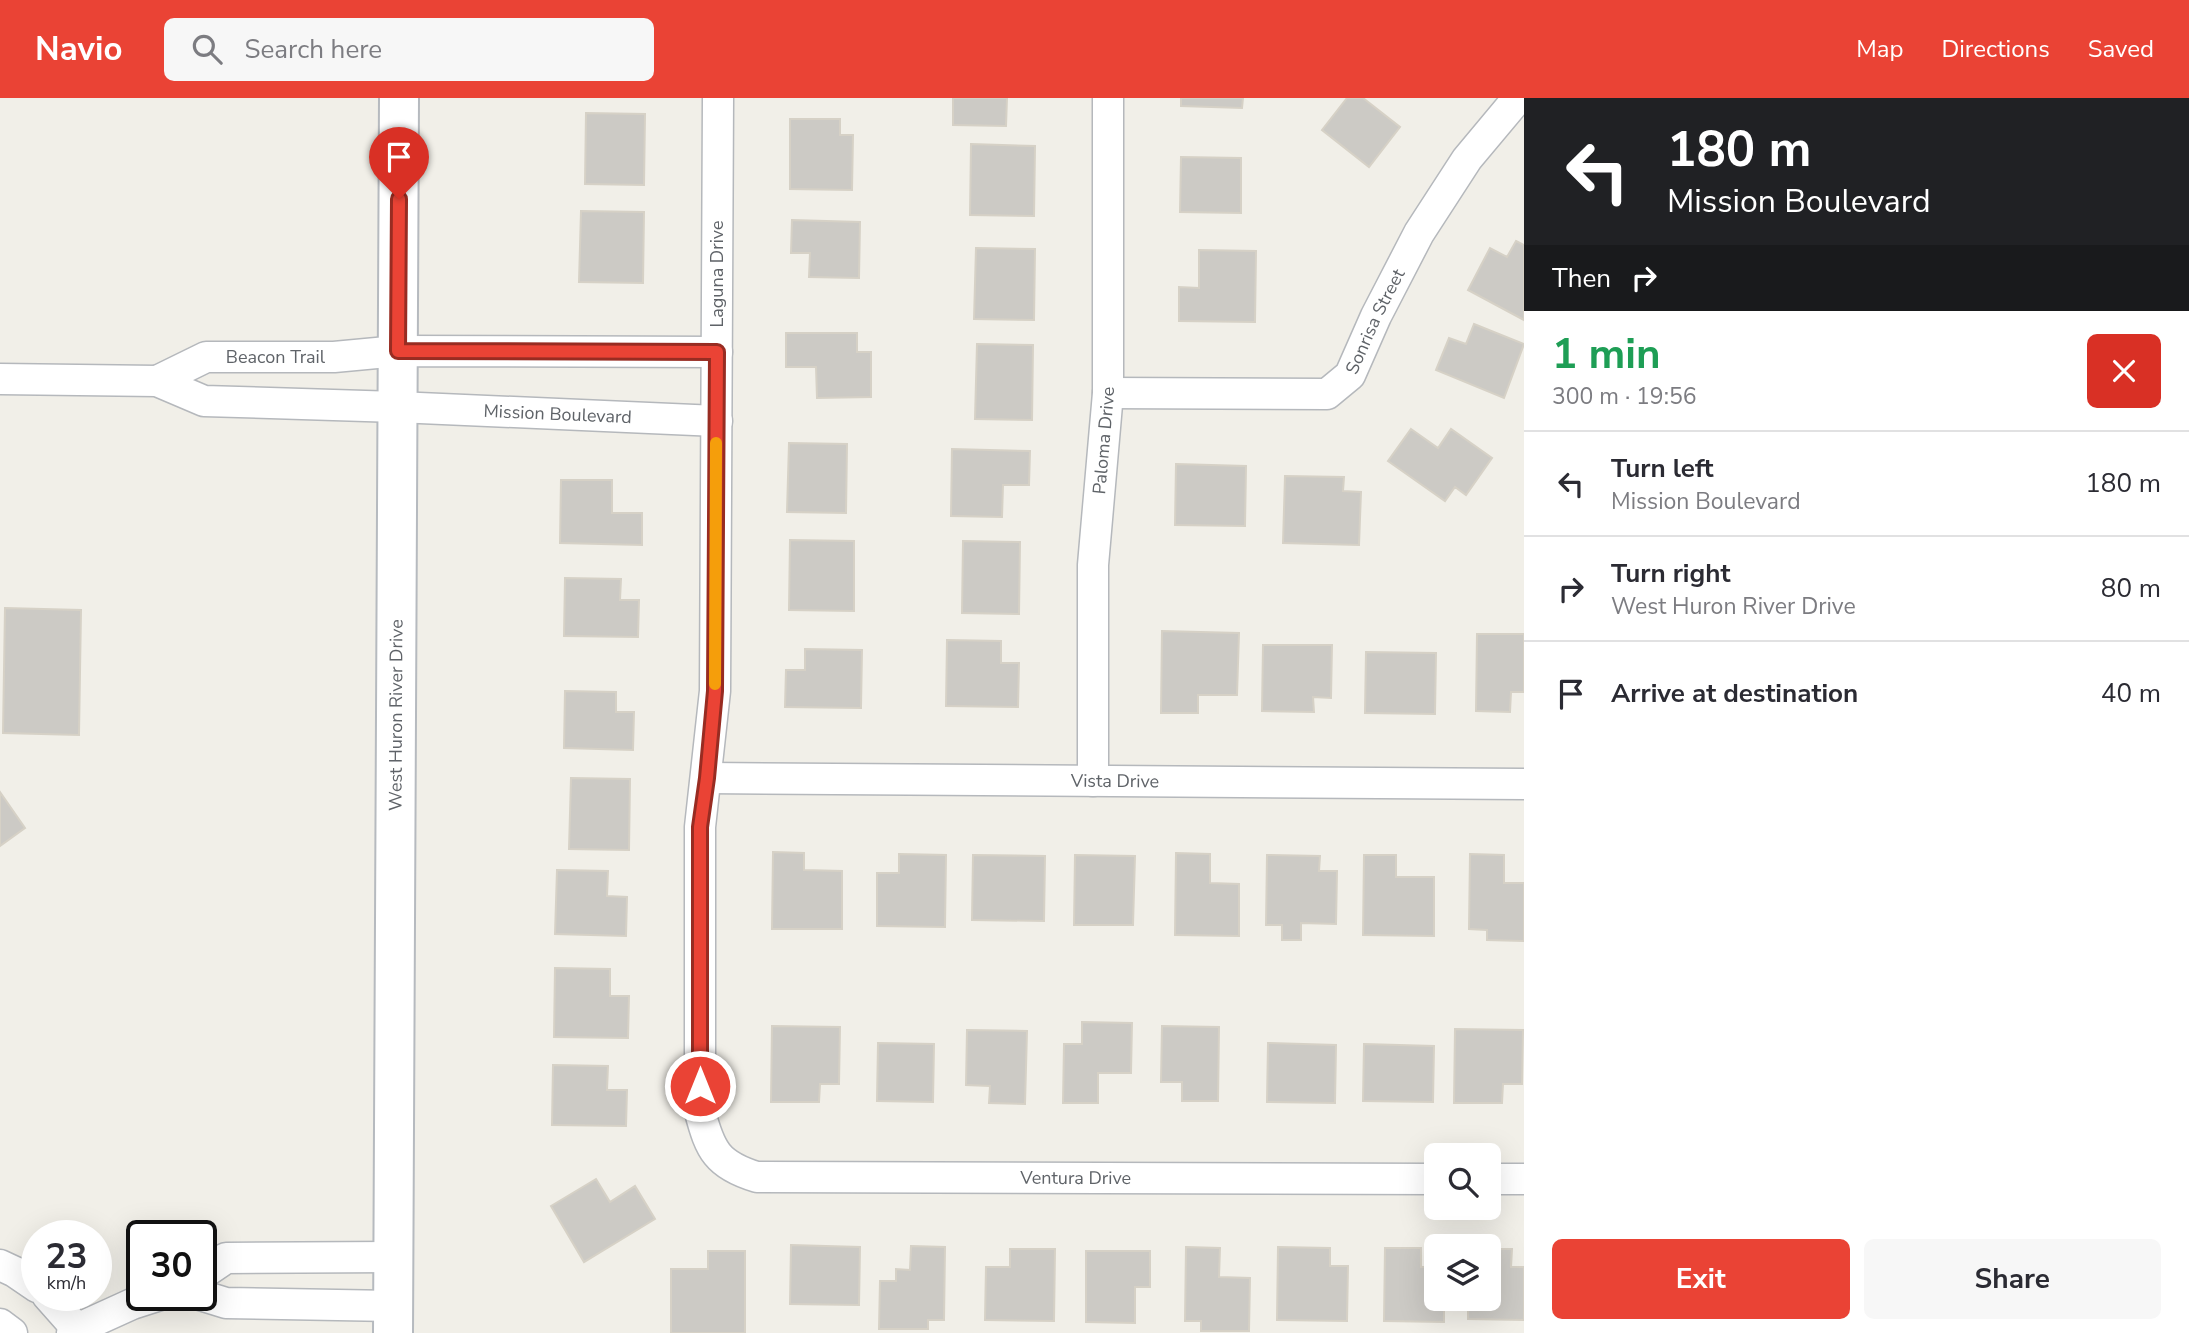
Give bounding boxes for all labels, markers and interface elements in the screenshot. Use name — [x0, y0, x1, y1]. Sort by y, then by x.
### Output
search box — [164, 18, 654, 81]
text: Navio — [35, 27, 122, 72]
icon: search — [188, 30, 226, 68]
text: Search here — [244, 32, 382, 67]
text: Map — [1856, 33, 1903, 65]
text: Directions — [1941, 33, 2050, 65]
text: Saved — [2088, 33, 2154, 65]
text: 180 m — [1667, 116, 1811, 183]
icon: left — [1552, 126, 1643, 217]
pin — [369, 127, 429, 199]
icon: arrive — [380, 138, 418, 176]
text: Mission Boulevard — [1667, 180, 1931, 223]
street label: Laguna Drive — [705, 220, 729, 328]
icon: right — [1625, 259, 1663, 297]
text: Then — [1552, 261, 1611, 296]
street label: Sonrisa Street — [1340, 264, 1411, 378]
text: 1 min — [1552, 326, 1661, 383]
button: close — [2087, 334, 2161, 408]
street label: Beacon Trail — [226, 345, 326, 369]
text: 300 m · 19:56 — [1552, 381, 1697, 412]
street label: Paloma Drive — [1087, 387, 1120, 495]
street label: Mission Boulevard — [483, 399, 632, 429]
text: Turn left — [1611, 451, 1714, 486]
icon: left — [1552, 465, 1590, 503]
text: 180 m — [2085, 466, 2161, 501]
text: Mission Boulevard — [1611, 486, 1801, 517]
text: Turn right — [1611, 556, 1730, 591]
icon: right — [1552, 570, 1590, 608]
text: 80 m — [2101, 571, 2161, 606]
text: West Huron River Drive — [1611, 591, 1856, 622]
street label: West Huron River Drive — [384, 619, 408, 811]
icon: arrive — [1552, 675, 1590, 713]
text: Arrive at destination — [1611, 676, 1858, 711]
text: 40 m — [2101, 676, 2161, 711]
street label: Vista Drive — [1070, 769, 1159, 793]
position arrow — [663, 1049, 737, 1123]
map controls — [1424, 1143, 1501, 1311]
button: search — [1424, 1143, 1501, 1220]
street label: Ventura Drive — [1019, 1166, 1131, 1190]
speed limit sign: 30 — [126, 1220, 217, 1311]
text: 23 — [45, 1233, 88, 1280]
button: layers — [1424, 1234, 1501, 1311]
button: Exit — [1552, 1239, 1850, 1319]
button: Share — [1864, 1239, 2161, 1319]
text: km/h — [47, 1271, 86, 1295]

